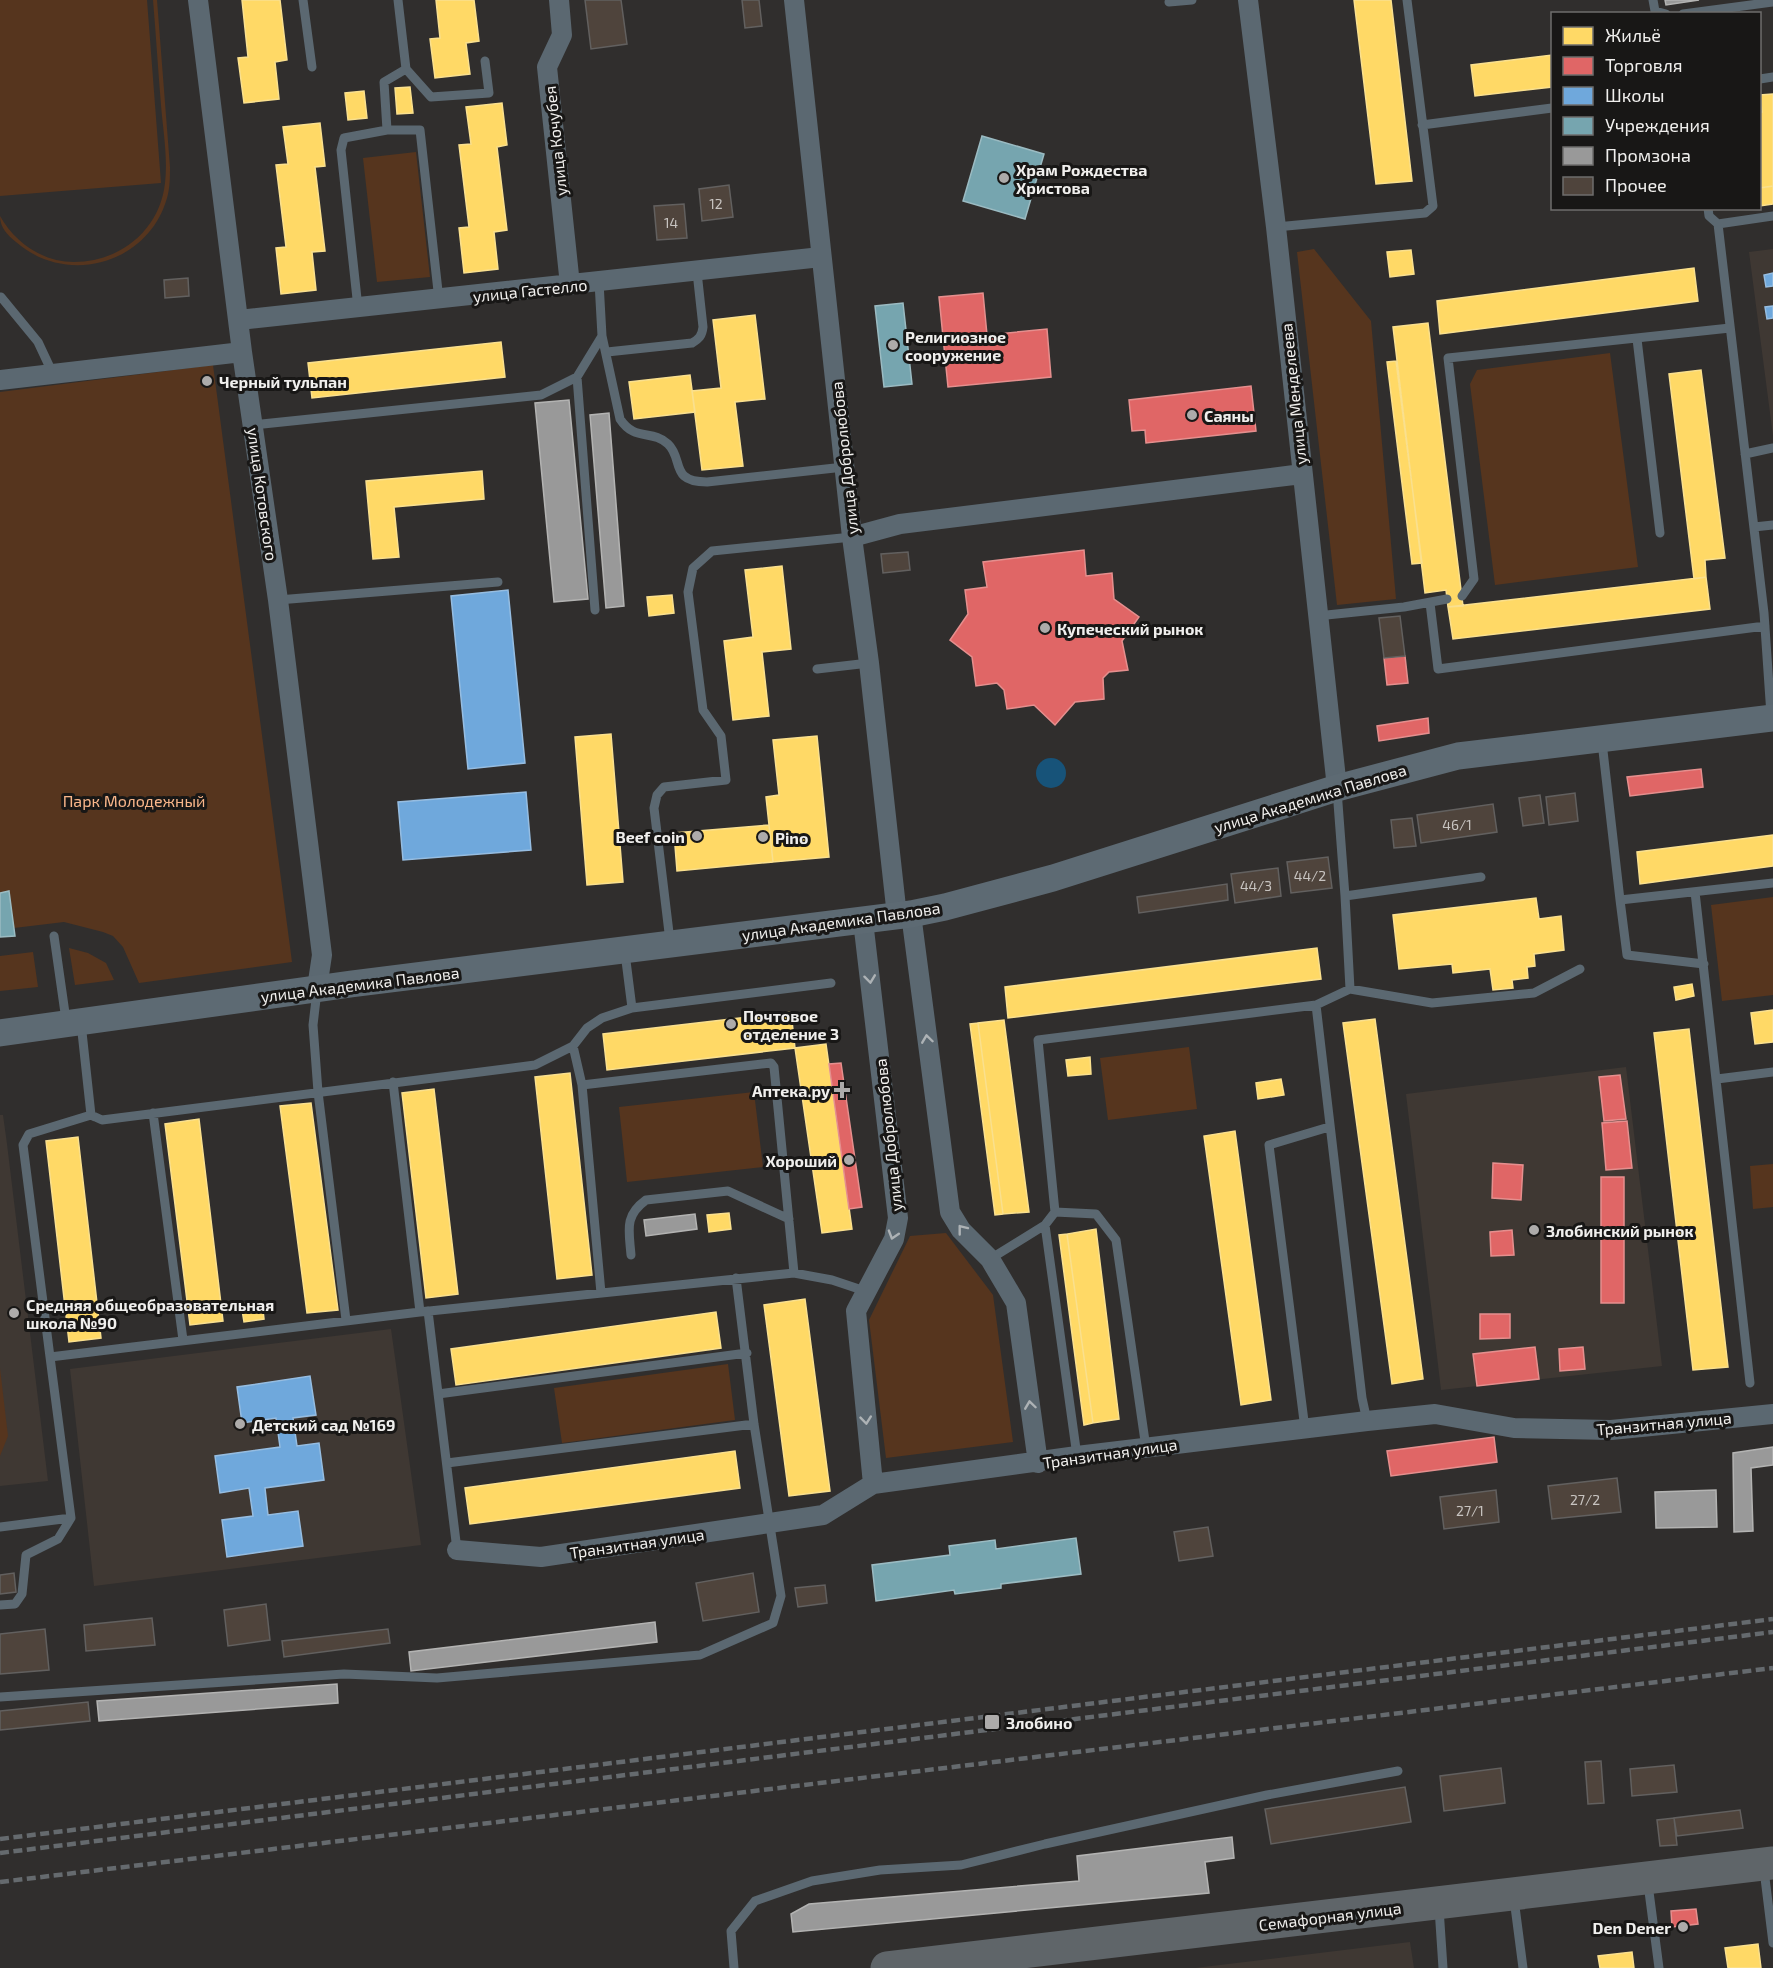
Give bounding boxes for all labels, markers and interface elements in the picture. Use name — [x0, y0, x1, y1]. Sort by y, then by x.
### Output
legend — [1551, 12, 1761, 210]
text: Жильё — [1605, 24, 1661, 46]
text: Торговля — [1605, 54, 1683, 76]
text: Школы — [1605, 84, 1665, 106]
street label: улица Кочубея — [540, 85, 571, 197]
text: Учреждения — [1605, 114, 1710, 136]
text: Промзона — [1605, 144, 1691, 166]
place label: Храм Рождества Христова — [1016, 160, 1147, 197]
marker: Храм Рождества Христова — [997, 171, 1011, 185]
text: Прочее — [1605, 174, 1667, 196]
house number: 12 — [709, 195, 723, 212]
house number: 14 — [664, 214, 678, 231]
street label: улица Гастелло — [472, 275, 588, 306]
street label: улица Менделеева — [1276, 322, 1311, 466]
place label: Религиозное сооружение — [905, 327, 1006, 364]
marker: Религиозное сооружение — [886, 338, 900, 352]
place label: Черный тульпан — [219, 372, 347, 391]
marker: Черный тульпан — [200, 374, 214, 388]
street label: улица Добролюбова — [827, 380, 862, 535]
place label: Саяны — [1204, 406, 1254, 425]
marker: Саяны — [1185, 408, 1199, 422]
street label: улица Котовского — [243, 426, 282, 562]
place label: Купеческий рынок — [1057, 619, 1203, 638]
marker: Купеческий рынок — [1038, 621, 1052, 635]
street label: улица Академика Павлова — [1212, 760, 1409, 837]
park label: Парк Молодежный — [63, 791, 205, 810]
house number: 46/1 — [1442, 816, 1472, 833]
place label: Beef coin — [616, 827, 685, 846]
place label: Pino — [775, 828, 808, 847]
marker: Beef coin — [690, 829, 704, 843]
marker: Pino — [756, 830, 770, 844]
house number: 44/2 — [1294, 867, 1326, 884]
house number: 44/3 — [1240, 877, 1272, 894]
street label: улица Академика Павлова — [741, 898, 942, 945]
street label: улица Академика Павлова — [260, 962, 461, 1007]
one-way arrow — [863, 974, 876, 983]
place label: Почтовое отделение 3 — [743, 1006, 839, 1043]
marker: Почтовое отделение 3 — [724, 1017, 738, 1031]
one-way arrow — [922, 1035, 934, 1044]
street label: улица Добролюбова — [871, 1057, 906, 1212]
place label: Аптека.ру — [752, 1081, 830, 1100]
marker: Аптека.ру — [835, 1083, 849, 1097]
place label: Хороший — [765, 1151, 837, 1170]
marker: Хороший — [842, 1153, 856, 1167]
place label: Злобинский рынок — [1546, 1221, 1694, 1240]
marker: Злобинский рынок — [1527, 1223, 1541, 1237]
one-way arrow — [958, 1225, 969, 1236]
one-way arrow — [888, 1229, 900, 1240]
place label: Средняя общеобразовательная школа №90 — [26, 1295, 274, 1332]
marker: Средняя общеобразовательная школа №90 — [7, 1306, 21, 1320]
one-way arrow — [1025, 1400, 1037, 1409]
street label: Транзитная улица — [1596, 1408, 1732, 1439]
place label: Детский сад №169 — [252, 1415, 395, 1434]
one-way arrow — [860, 1415, 872, 1424]
marker: Детский сад №169 — [233, 1417, 247, 1431]
street label: Транзитная улица — [1042, 1434, 1179, 1473]
house number: 27/2 — [1570, 1491, 1600, 1508]
house number: 27/1 — [1456, 1502, 1484, 1519]
street label: Транзитная улица — [569, 1524, 706, 1563]
marker: Злобино — [983, 1713, 1001, 1731]
place label: Злобино — [1006, 1713, 1072, 1732]
street label: Семафорная улица — [1258, 1898, 1402, 1935]
place label: Den Dener — [1593, 1918, 1671, 1937]
marker: Den Dener — [1676, 1920, 1690, 1934]

